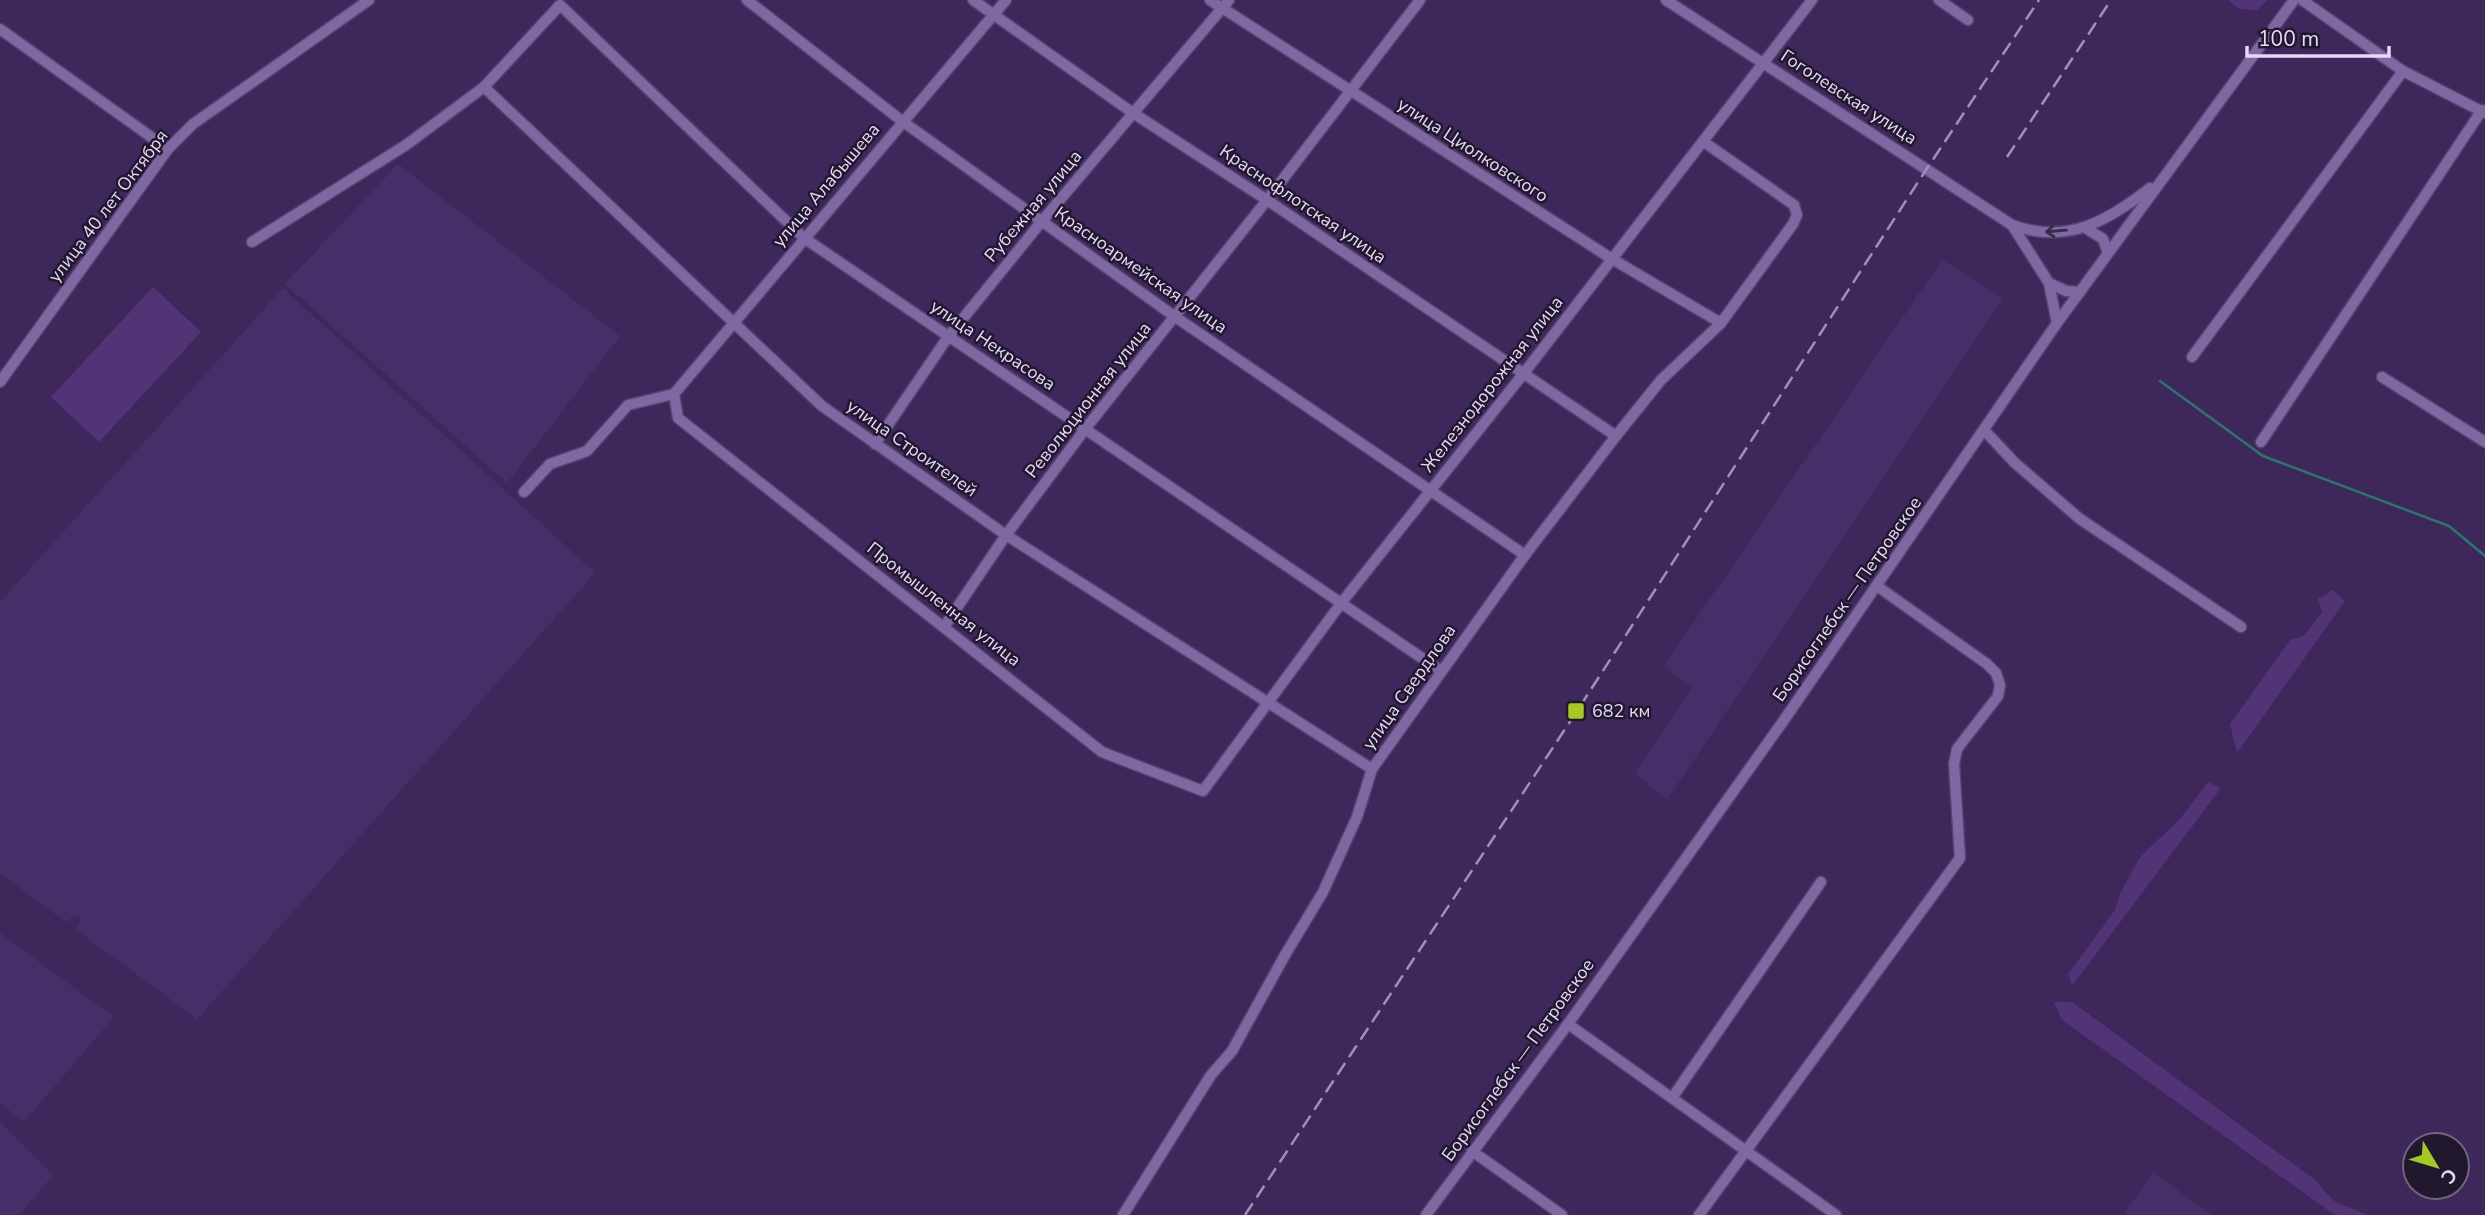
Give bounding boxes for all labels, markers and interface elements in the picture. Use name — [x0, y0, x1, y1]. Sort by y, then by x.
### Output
scale bar — [2247, 14, 2389, 58]
text: 100 m — [2258, 25, 2319, 53]
street label: Гоголевская улица — [1776, 44, 1922, 150]
street label: улица Циолковского — [1393, 92, 1553, 208]
street label: улица Алабышева — [767, 118, 885, 252]
street label: улица 40 лет Октября — [43, 125, 173, 287]
street label: Краснофлотская улица — [1215, 139, 1391, 269]
street label: Рубежная улица — [979, 145, 1087, 267]
street label: Красноармейская улица — [1050, 201, 1232, 339]
one-way arrow — [2045, 225, 2068, 238]
street label: Железнодорожная улица — [1416, 291, 1568, 477]
street label: улица Некрасова — [926, 294, 1060, 396]
street label: Революционная улица — [1020, 317, 1156, 483]
street label: улица Строителей — [842, 394, 982, 502]
street label: Борисоглебск — Петровское — [1767, 492, 1927, 706]
street label: Промышленная улица — [862, 536, 1026, 672]
street label: улица Свердлова — [1357, 620, 1461, 754]
place label: 682 км — [1592, 699, 1650, 723]
marker: 682 км — [1566, 701, 1586, 721]
street label: Борисоглебск — Петровское — [1436, 954, 1600, 1166]
north arrow — [2401, 1131, 2471, 1201]
text: С — [2434, 1163, 2463, 1189]

